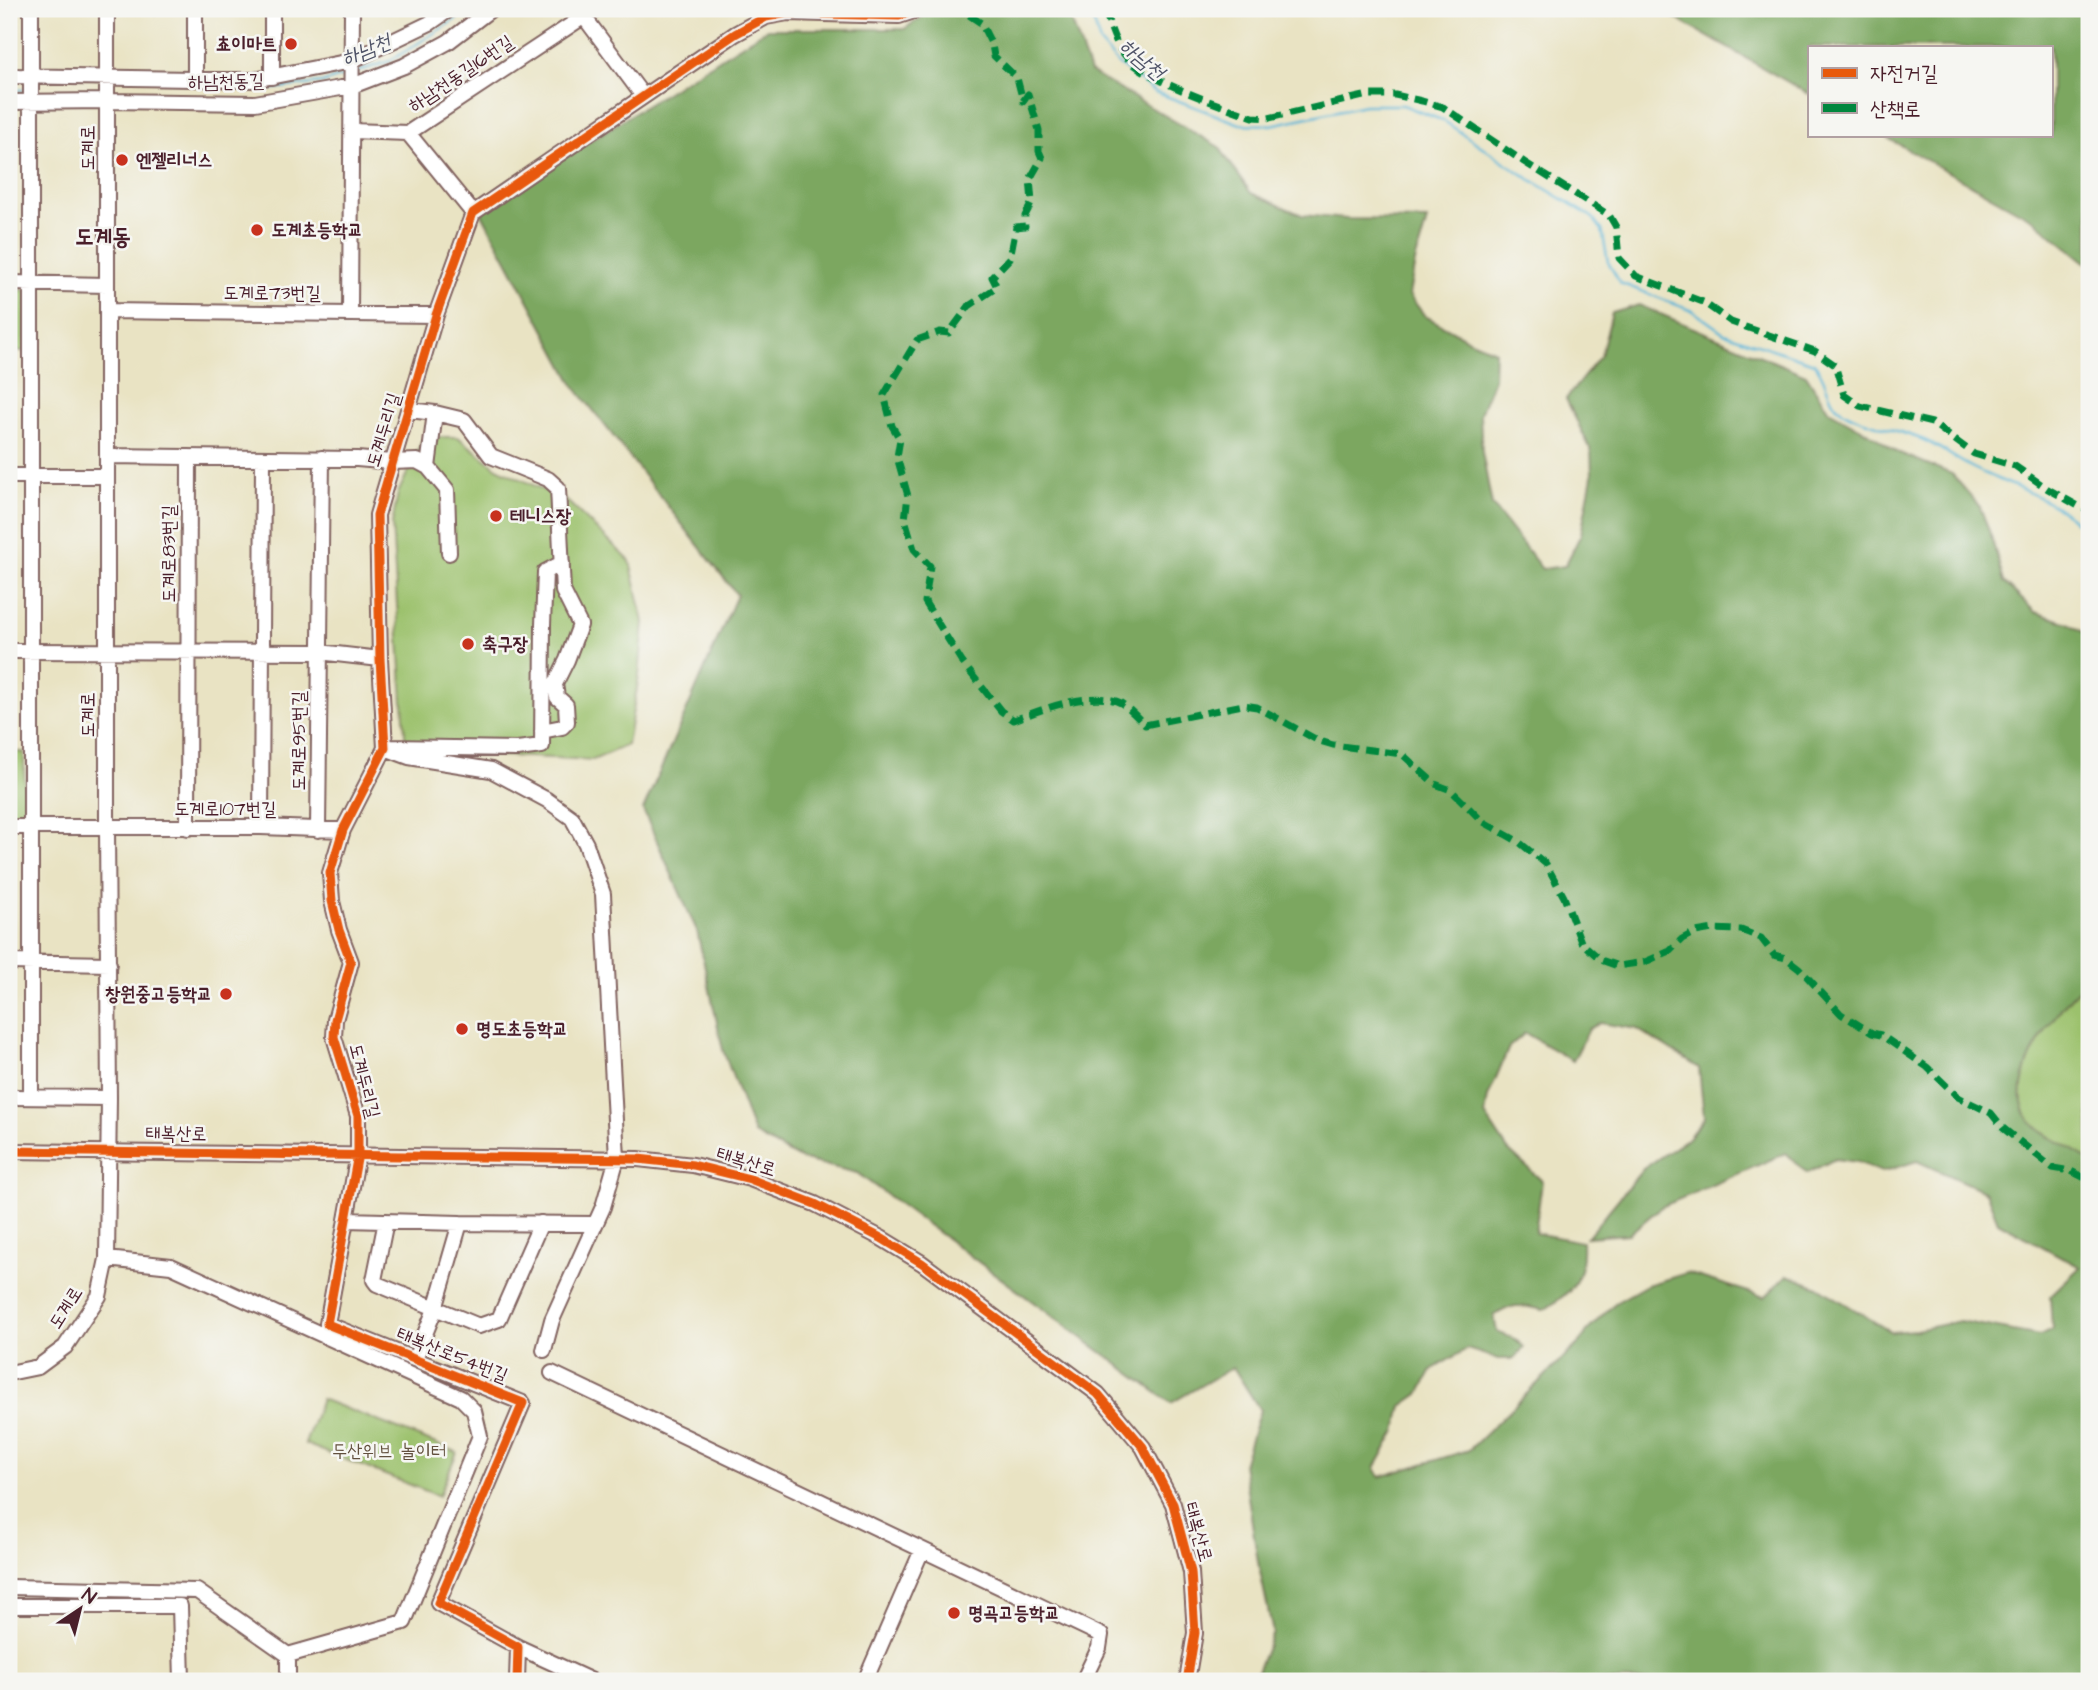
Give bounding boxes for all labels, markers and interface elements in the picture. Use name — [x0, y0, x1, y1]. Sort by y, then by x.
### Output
water label: 하남천 — [337, 26, 397, 73]
street label: 하남천동길16번길 — [403, 29, 519, 119]
place label: 쵸이마트 — [216, 31, 277, 58]
water label: 하남천 — [1113, 32, 1172, 88]
marker: 쵸이마트 — [283, 36, 299, 52]
legend — [1808, 46, 2052, 136]
text: 자전거길 — [1870, 59, 1938, 88]
street label: 하남천동길 — [188, 68, 264, 96]
text: 산책로 — [1870, 95, 1921, 124]
street label: 도계로 — [75, 125, 102, 171]
place label: 엔젤리너스 — [136, 147, 212, 174]
marker: 엔젤리너스 — [114, 152, 130, 168]
place label: 도계초등학교 — [271, 217, 363, 244]
district label: 도계동 — [75, 221, 131, 253]
marker: 도계초등학교 — [249, 222, 265, 238]
street label: 도계로73번길 — [223, 280, 321, 307]
street label: 도계두리길 — [360, 389, 408, 471]
place label: 테니스장 — [510, 503, 572, 530]
street label: 도계로83번길 — [156, 505, 183, 603]
marker: 테니스장 — [488, 508, 504, 524]
place label: 축구장 — [482, 631, 529, 658]
marker: 축구장 — [460, 636, 476, 652]
street label: 도계로95번길 — [286, 691, 313, 791]
street label: 도계로 — [75, 692, 102, 738]
street label: 도계로107번길 — [174, 796, 276, 823]
place label: 창원중고등학교 — [105, 981, 212, 1008]
marker: 창원중고등학교 — [218, 986, 234, 1002]
place label: 명도초등학교 — [476, 1016, 568, 1043]
marker: 명도초등학교 — [454, 1021, 470, 1037]
street label: 도계두리길 — [342, 1041, 386, 1121]
street label: 태복산로 — [145, 1120, 207, 1148]
street label: 태복산로 — [713, 1140, 779, 1184]
street label: 도계로 — [42, 1281, 90, 1335]
street label: 태복산로54번길 — [392, 1320, 512, 1390]
park label: 두산위브 놀이터 — [332, 1438, 446, 1465]
street label: 태복산로 — [1177, 1499, 1219, 1565]
north arrow — [46, 1574, 116, 1644]
text: N — [76, 1582, 102, 1611]
place label: 명곡고등학교 — [968, 1600, 1060, 1627]
marker: 명곡고등학교 — [946, 1605, 962, 1621]

